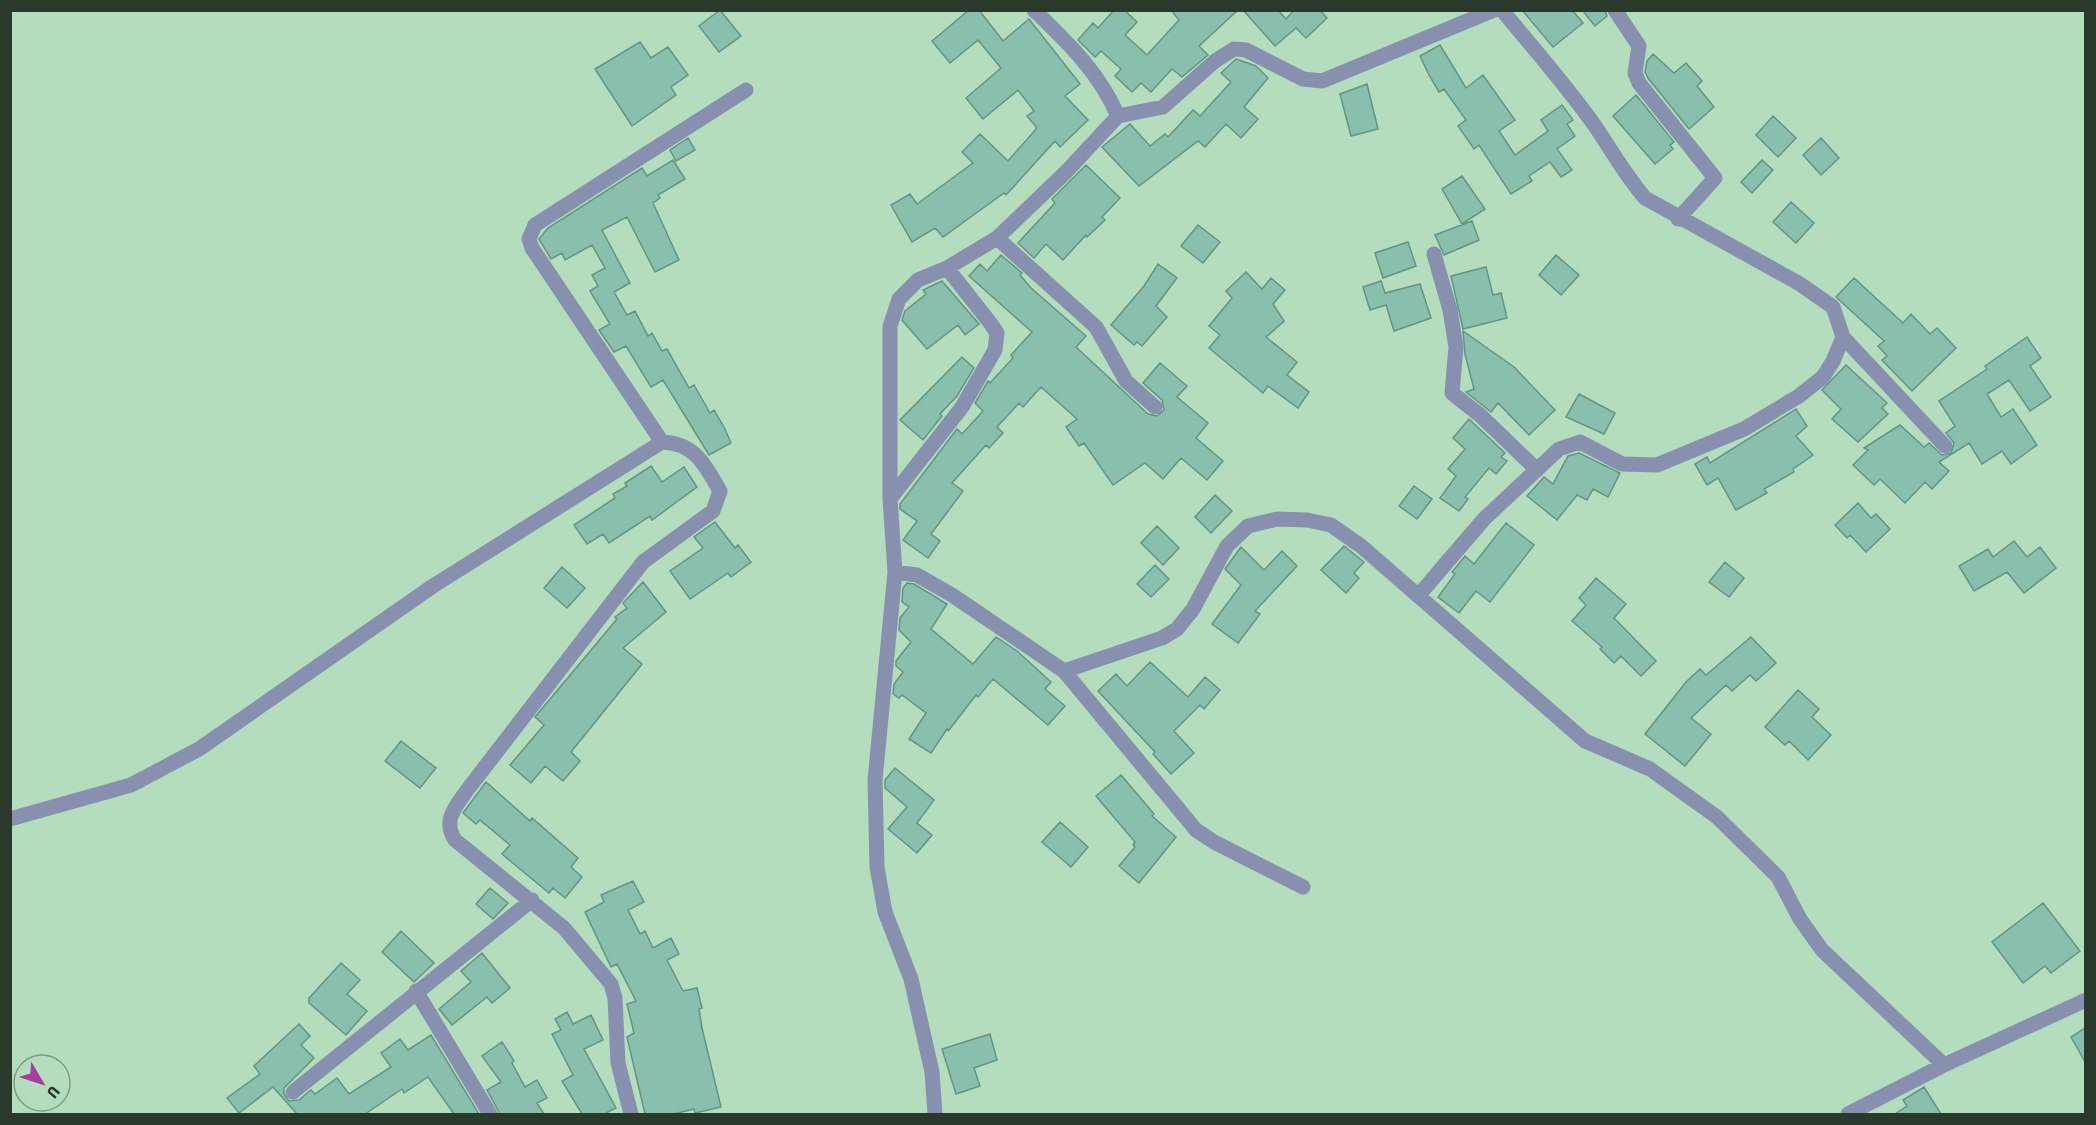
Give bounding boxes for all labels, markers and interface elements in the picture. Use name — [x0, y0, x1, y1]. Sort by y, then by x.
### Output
north arrow — [12, 1053, 72, 1113]
text: U — [44, 1083, 64, 1102]

